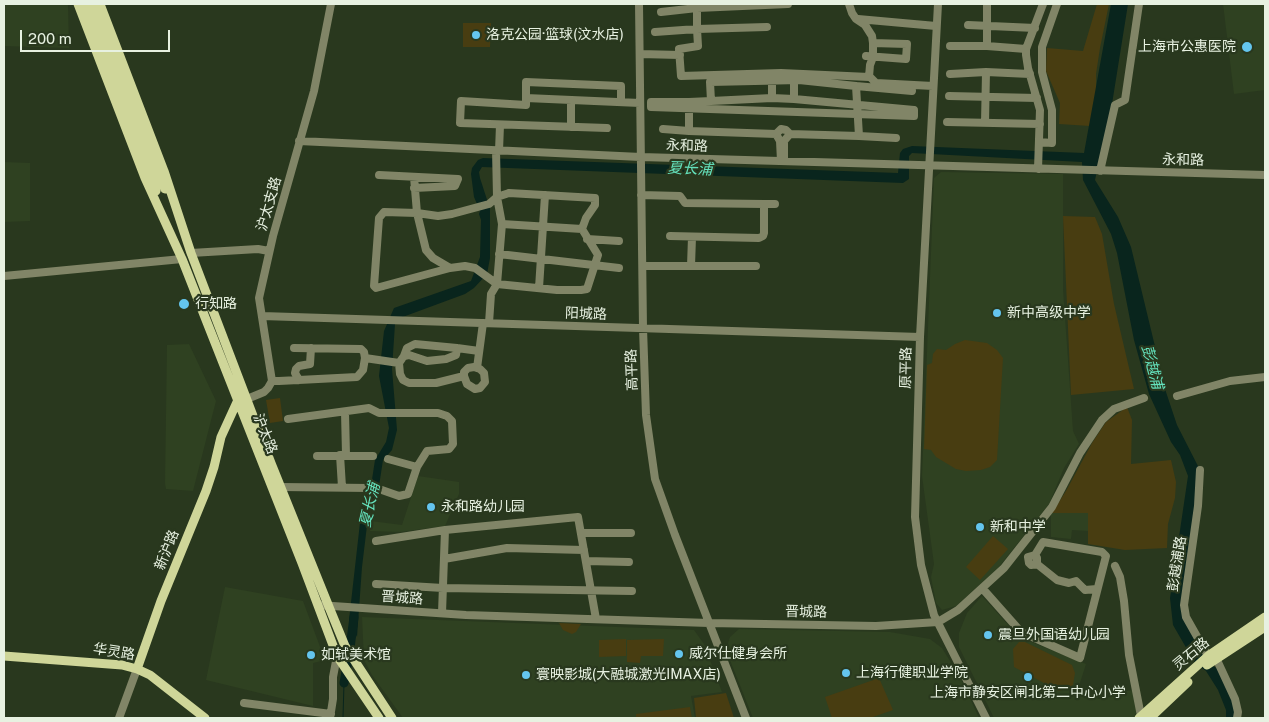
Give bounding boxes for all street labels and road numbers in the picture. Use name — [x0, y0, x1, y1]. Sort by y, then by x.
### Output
street label: 永和路 — [666, 137, 708, 155]
street label: 永和路 — [1162, 151, 1204, 169]
street label: 沪太支路 — [253, 175, 285, 233]
street label: 阳城路 — [565, 305, 607, 323]
street label: 原平路 — [897, 347, 915, 389]
street label: 高平路 — [623, 349, 641, 391]
street label: 沪太路 — [249, 411, 281, 457]
street label: 新沪路 — [151, 527, 183, 573]
street label: 彭越浦路 — [1164, 535, 1190, 593]
street label: 晋城路 — [380, 588, 424, 608]
street label: 晋城路 — [785, 603, 827, 621]
street label: 灵石路 — [1170, 634, 1212, 674]
street label: 华灵路 — [92, 640, 136, 664]

